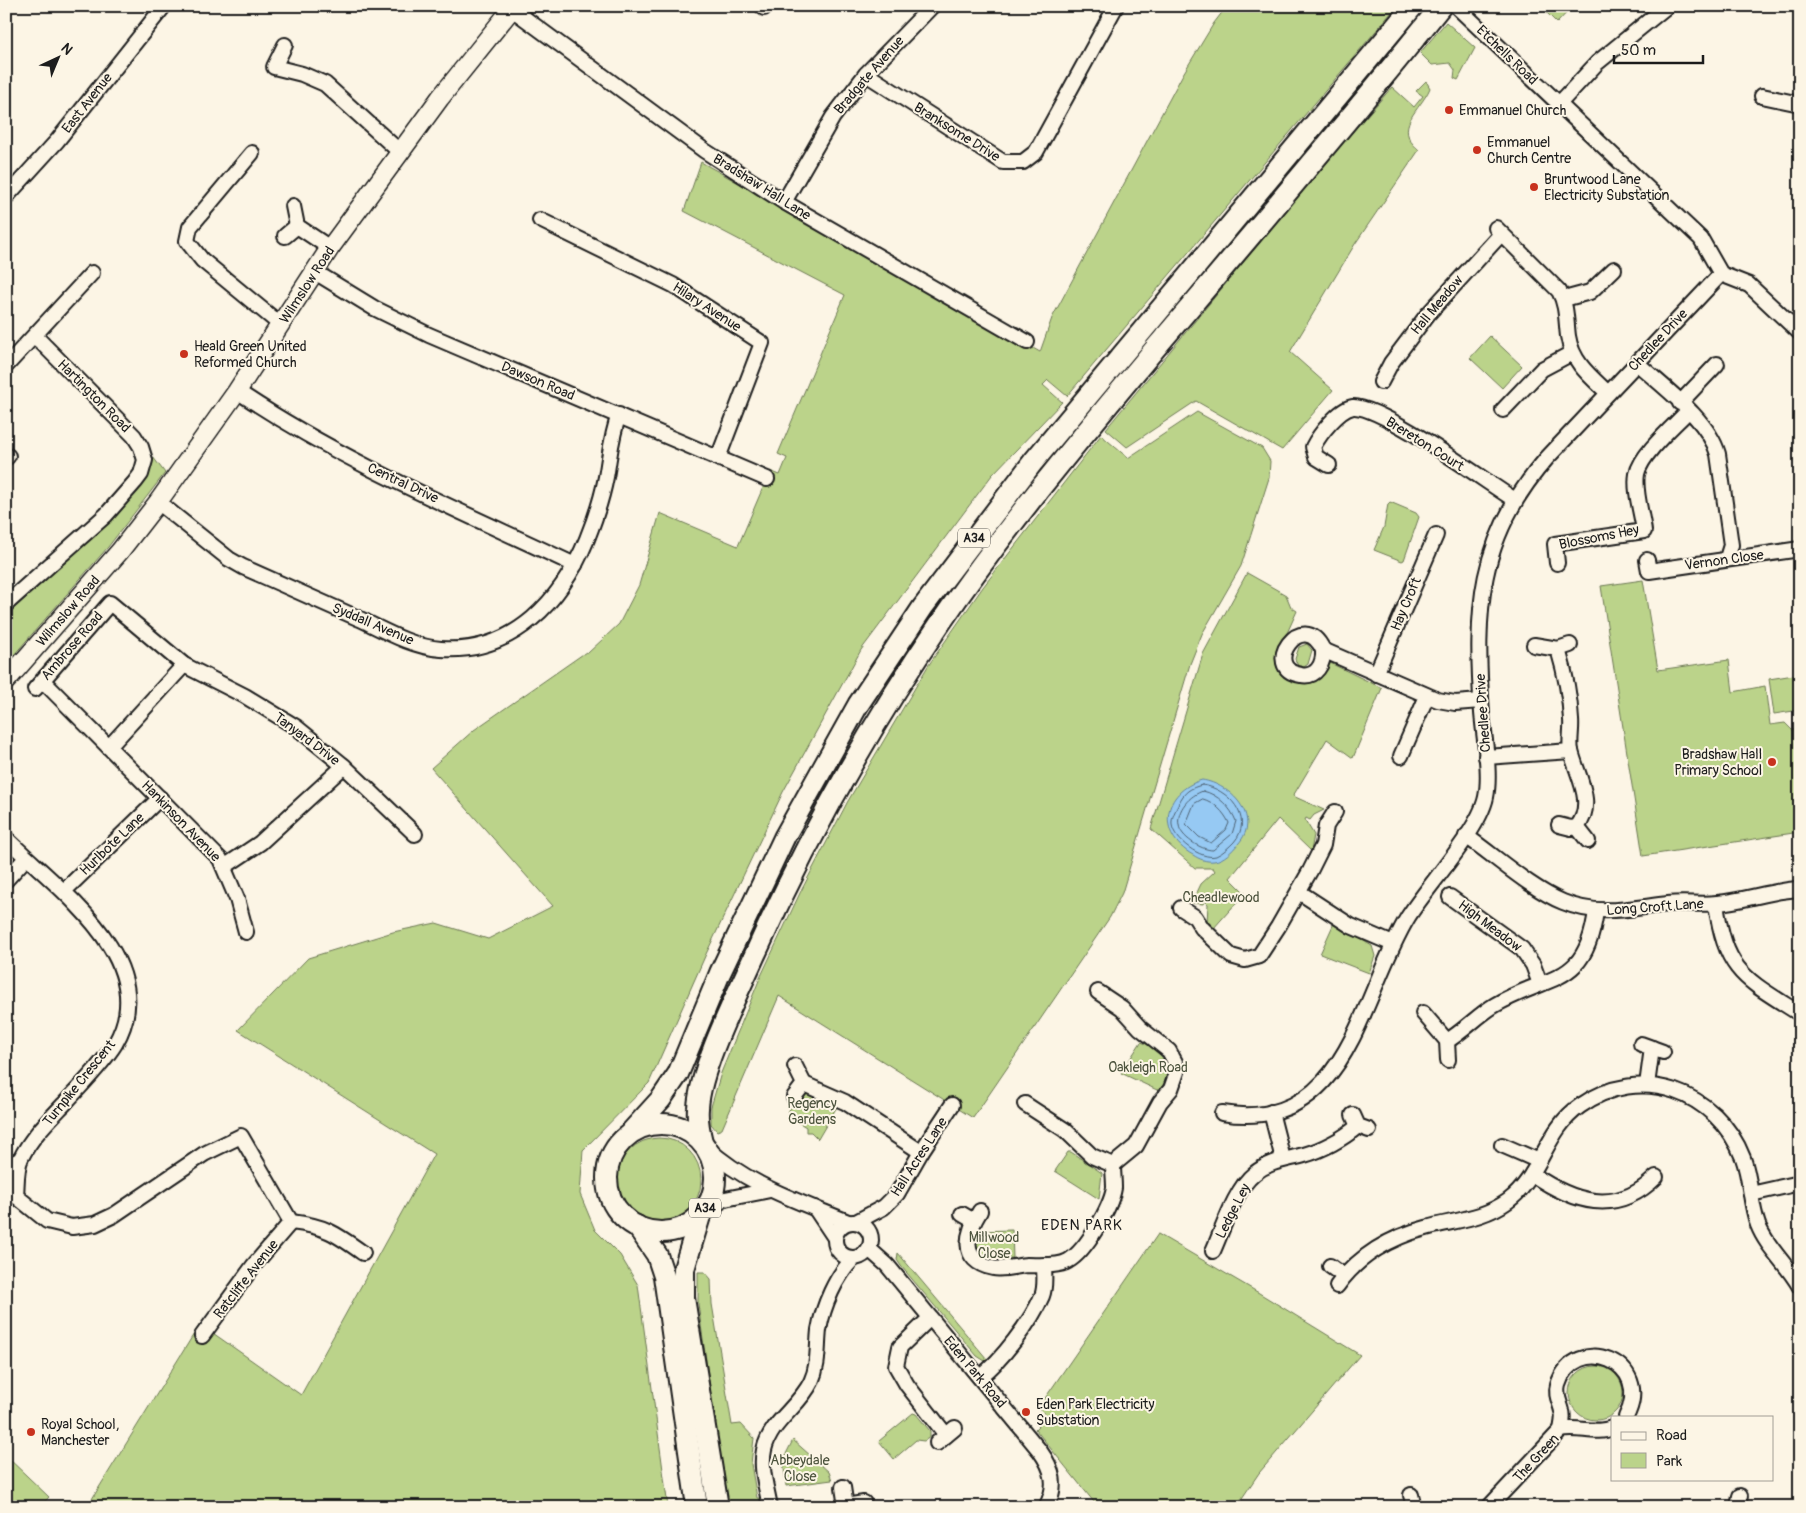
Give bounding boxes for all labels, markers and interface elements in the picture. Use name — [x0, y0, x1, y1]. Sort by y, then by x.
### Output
street label: Etchells Road — [1473, 22, 1541, 88]
north arrow — [32, 32, 82, 82]
street label: Bradgate Avenue — [830, 32, 908, 118]
scale bar — [1614, 32, 1702, 64]
text: N — [57, 40, 76, 58]
text: 50 m — [1621, 41, 1656, 60]
street label: East Avenue — [58, 69, 116, 137]
street label: Branksome Drive — [911, 99, 1003, 165]
place label: Emmanuel Church — [1459, 102, 1566, 119]
marker: Emmanuel Church — [1443, 104, 1455, 116]
place label: Emmanuel Church Centre — [1487, 134, 1571, 167]
marker: Emmanuel Church Centre — [1471, 144, 1483, 156]
street label: Bradshaw Hall Lane — [710, 150, 814, 224]
place label: Bruntwood Lane Electricity Substation — [1544, 171, 1670, 204]
marker: Bruntwood Lane Electricity Substation — [1528, 181, 1540, 193]
street label: Wilmslow Road — [276, 243, 338, 327]
street label: Hall Meadow — [1407, 272, 1467, 338]
street label: Hilary Avenue — [670, 279, 745, 335]
street label: Chedlee Drive — [1625, 305, 1691, 375]
place label: Heald Green United Reformed Church — [194, 338, 307, 371]
marker: Heald Green United Reformed Church — [178, 348, 190, 360]
street label: Hartington Road — [54, 356, 134, 436]
street label: Dawson Road — [499, 358, 577, 404]
street label: Brereton Court — [1383, 413, 1468, 475]
street label: Central Drive — [365, 459, 441, 507]
street label: Blossoms Hey — [1558, 521, 1640, 553]
road number: A34 — [958, 528, 990, 548]
street label: Vernon Close — [1683, 546, 1765, 574]
street label: Wilmslow Road — [33, 572, 104, 650]
street label: Hay Croft — [1387, 574, 1425, 633]
street label: Syddall Avenue — [330, 599, 417, 649]
street label: Ambrose Road — [38, 608, 107, 684]
street label: Chedlee Drive — [1472, 673, 1494, 753]
street label: Tanyard Drive — [271, 709, 343, 769]
place label: Bradshaw Hall Primary School — [1674, 746, 1762, 779]
marker: Bradshaw Hall Primary School — [1766, 756, 1778, 768]
street label: Hankinson Avenue — [138, 777, 224, 865]
street label: Hurlbote Lane — [76, 809, 148, 879]
park label: Cheadlewood — [1182, 889, 1260, 906]
street label: Long Croft Lane — [1606, 895, 1704, 919]
street label: High Meadow — [1455, 897, 1526, 956]
street label: Turnpike Crescent — [39, 1036, 119, 1129]
park label: Oakleigh Road — [1108, 1059, 1188, 1076]
park label: Regency Gardens — [787, 1095, 837, 1128]
street label: Hall Acres Lane — [887, 1114, 951, 1200]
street label: Ledge Ley — [1212, 1181, 1254, 1241]
road number: A34 — [689, 1198, 721, 1218]
district label: EDEN PARK — [1041, 1216, 1123, 1235]
park label: Millwood Close — [969, 1229, 1019, 1262]
street label: Ratcliffe Avenue — [210, 1236, 282, 1322]
street label: Eden Park Road — [940, 1333, 1010, 1411]
place label: Eden Park Electricity Substation — [1036, 1396, 1154, 1429]
marker: Eden Park Electricity Substation — [1020, 1406, 1032, 1418]
place label: Royal School, Manchester — [41, 1416, 119, 1449]
legend — [1611, 1416, 1774, 1480]
marker: Royal School, Manchester — [25, 1426, 37, 1438]
text: Road — [1656, 1426, 1687, 1445]
street label: The Green — [1509, 1430, 1563, 1486]
park label: Abbeydale Close — [770, 1452, 830, 1485]
text: Park — [1656, 1452, 1683, 1471]

